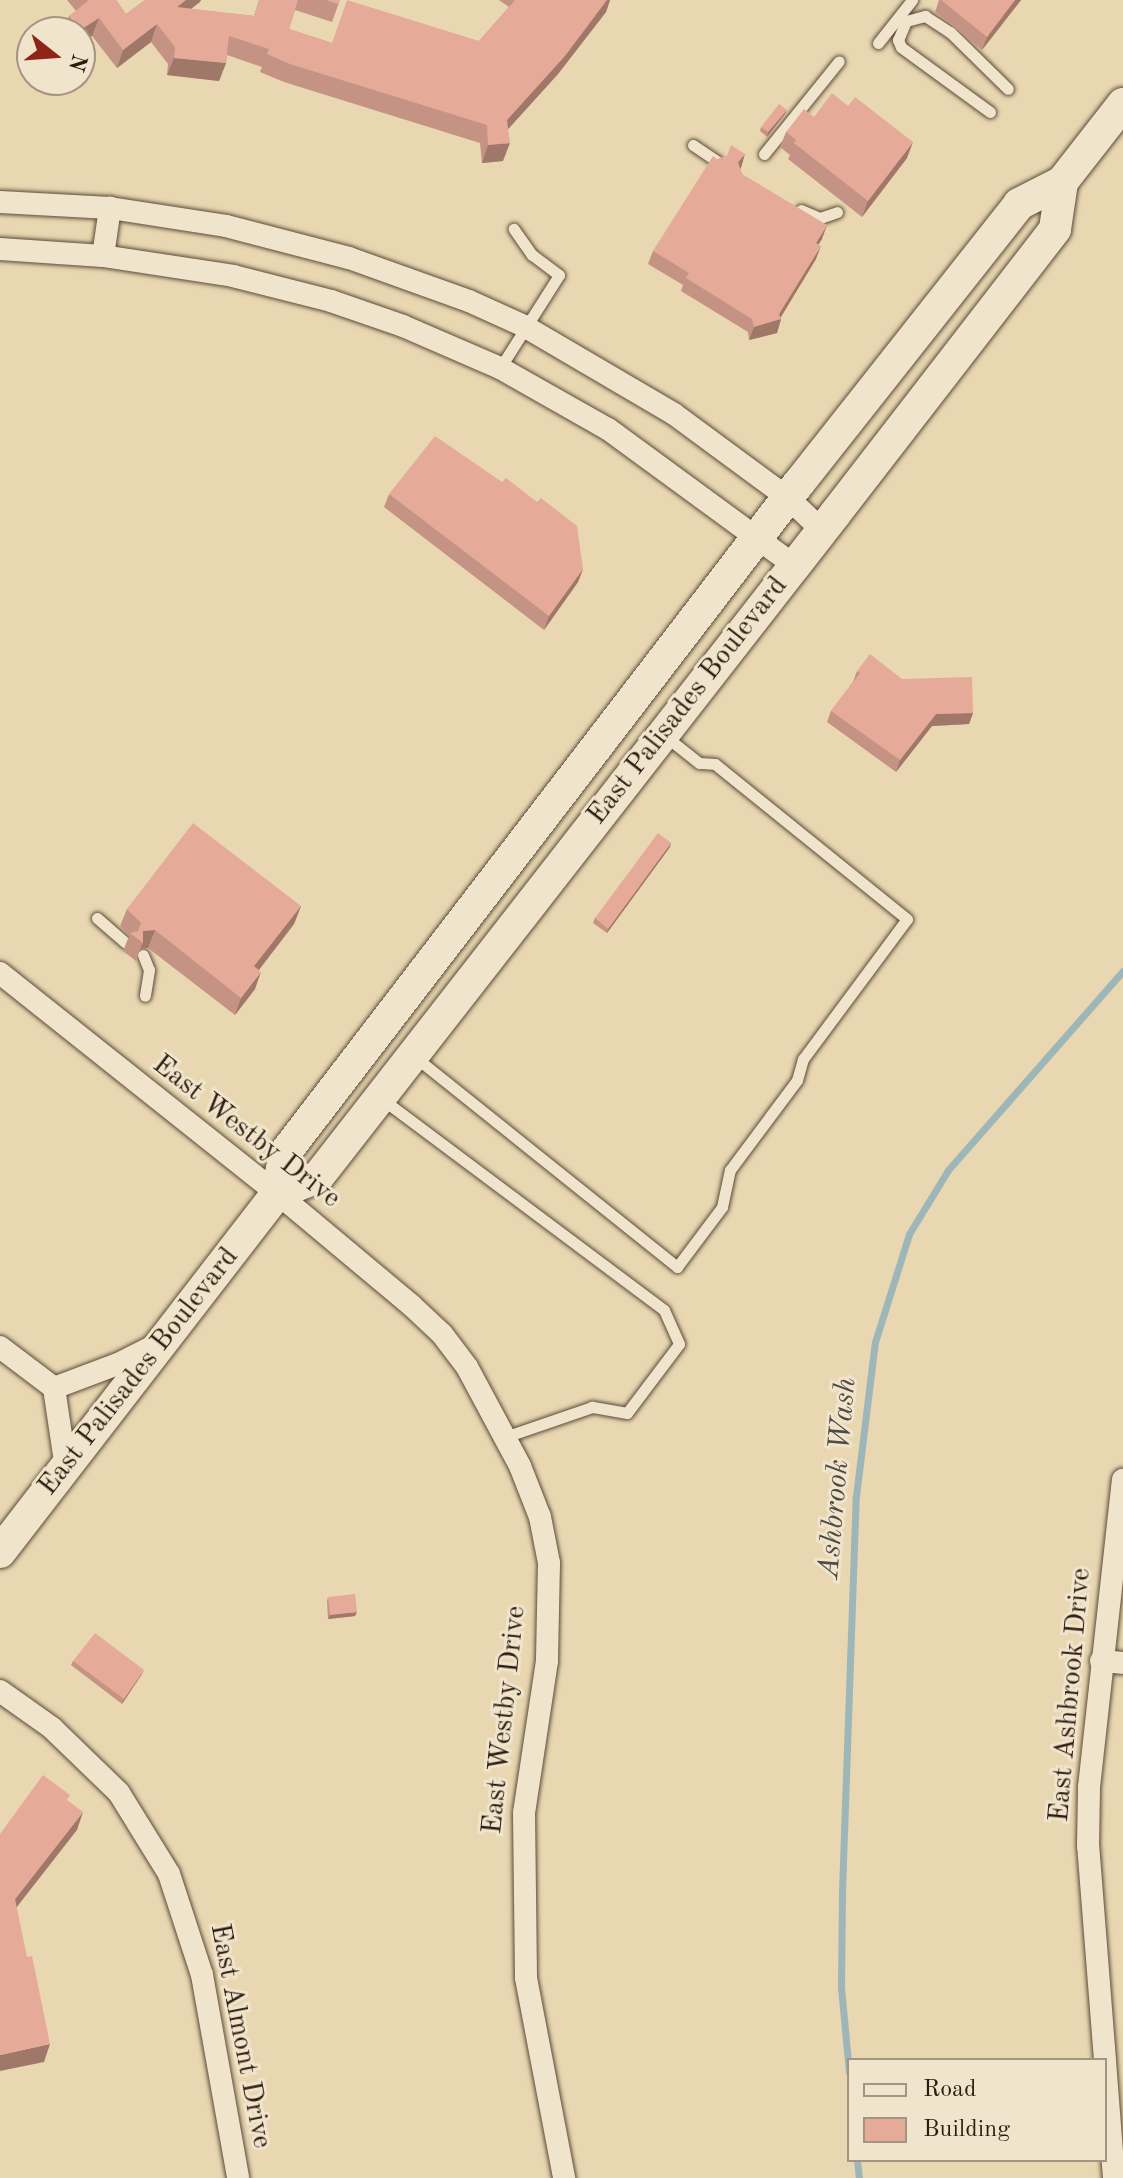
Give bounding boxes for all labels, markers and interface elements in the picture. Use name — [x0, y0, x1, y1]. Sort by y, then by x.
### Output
north arrow — [16, 16, 96, 96]
text: N — [64, 51, 90, 74]
street label: East Palisades Boulevard — [581, 570, 795, 832]
street label: East Westby Drive — [145, 1048, 347, 1216]
street label: East Palisades Boulevard — [32, 1241, 246, 1503]
water label: Ashbrook Wash — [811, 1376, 865, 1580]
street label: East Ashbrook Drive — [1043, 1567, 1099, 1823]
street label: East Westby Drive — [476, 1604, 534, 1836]
street label: East Almont Drive — [202, 1921, 278, 2151]
legend — [847, 2058, 1107, 2162]
text: Road — [923, 2078, 976, 2102]
text: Building — [923, 2118, 1010, 2142]

